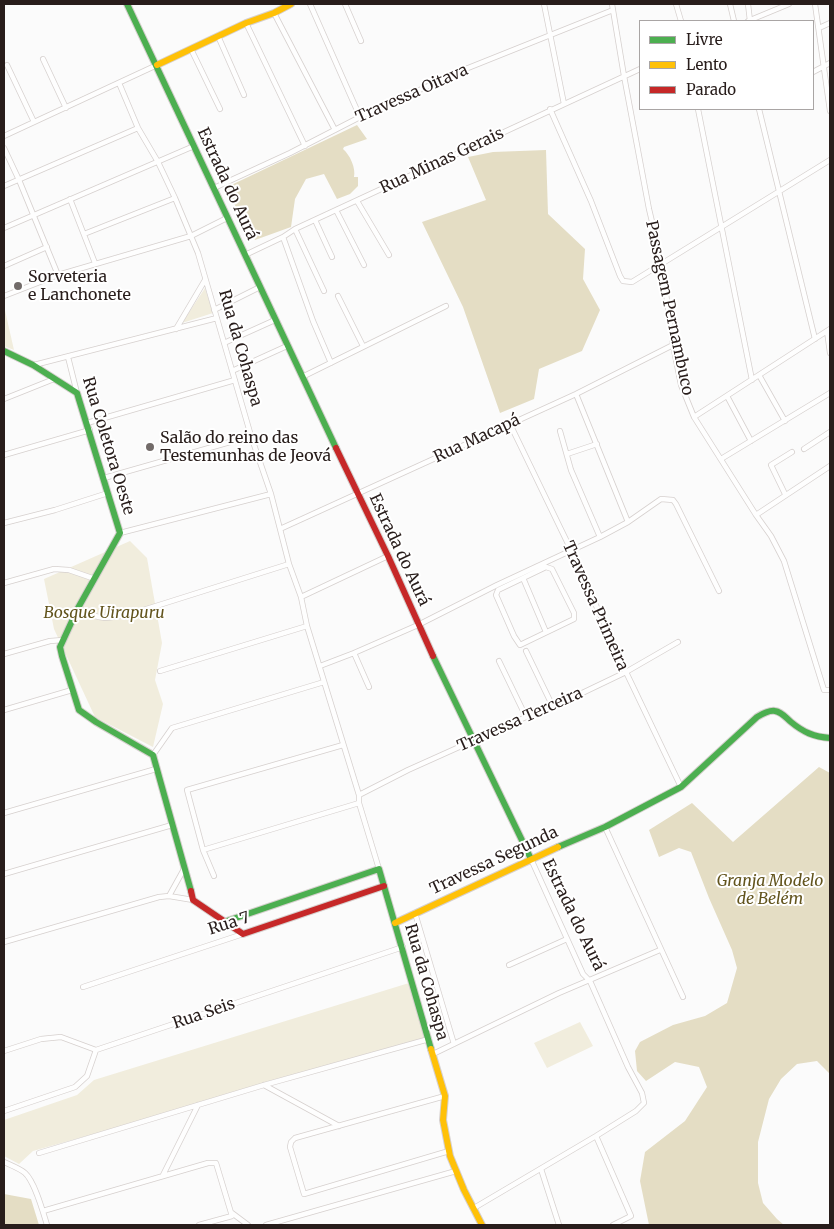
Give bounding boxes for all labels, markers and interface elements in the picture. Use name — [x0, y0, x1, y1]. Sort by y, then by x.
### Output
legend — [639, 20, 814, 110]
text: Livre — [686, 30, 723, 49]
text: Lento — [686, 55, 727, 74]
street label: Travessa Oitava — [353, 61, 471, 127]
text: Parado — [686, 80, 736, 99]
street label: Rua Minas Gerais — [377, 124, 507, 198]
street label: Estrada do Aurá — [193, 125, 261, 243]
street label: Passagem Pernambuco — [641, 219, 697, 397]
place label: Sorveteria e Lanchonete — [28, 267, 131, 305]
marker: Sorveteria e Lanchonete — [12, 280, 24, 292]
street label: Rua da Cohaspa — [214, 287, 266, 409]
street label: Rua Coletora Oeste — [78, 375, 138, 517]
street label: Rua Macapá — [431, 411, 523, 467]
place label: Salão do reino das Testemunhas de Jeová — [160, 428, 331, 466]
marker: Salão do reino das Testemunhas de Jeová — [144, 441, 156, 453]
street label: Estrada do Aurá — [365, 491, 433, 609]
street label: Travessa Primeira — [558, 538, 632, 674]
park label: Bosque Uirapuru — [43, 603, 165, 623]
street label: Travessa Terceira — [454, 684, 586, 756]
street label: Travessa Segunda — [427, 823, 561, 899]
street label: Estrada do Aurá — [538, 856, 608, 974]
park label: Granja Modelo de Belém — [717, 871, 823, 909]
street label: Rua 7 — [206, 908, 252, 940]
street label: Rua da Cohaspa — [400, 921, 452, 1043]
street label: Rua Seis — [170, 994, 238, 1034]

